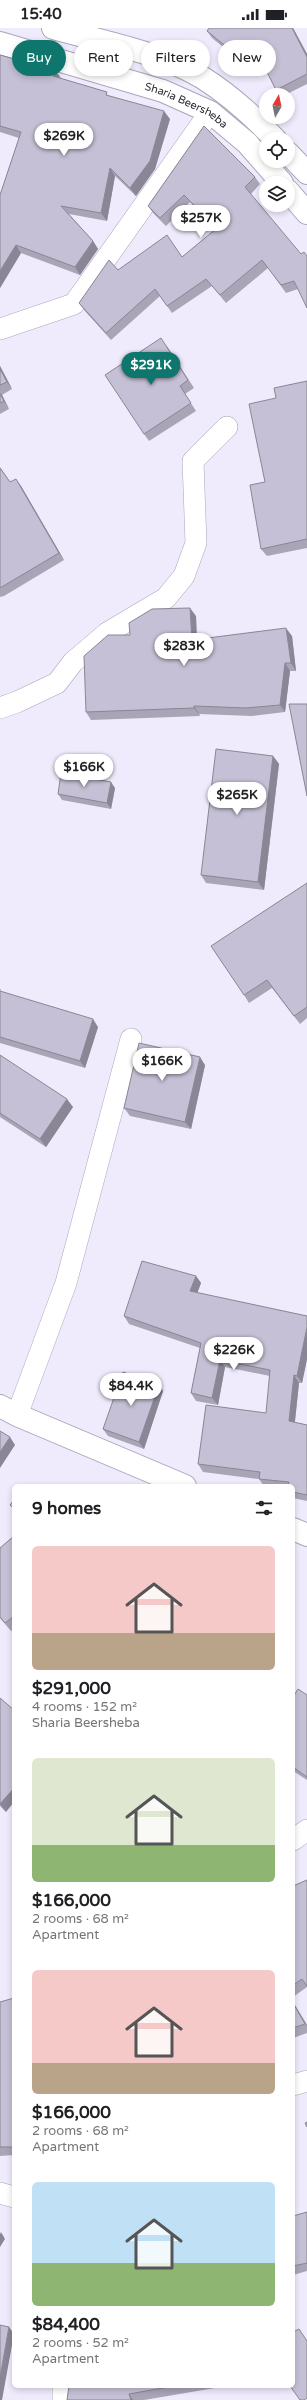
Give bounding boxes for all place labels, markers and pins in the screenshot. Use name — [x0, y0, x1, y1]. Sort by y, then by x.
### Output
pin: $269K — [36, 123, 92, 157]
pin: $257K — [173, 205, 229, 239]
pin: $291K — [123, 352, 179, 386]
pin: $283K — [156, 633, 212, 667]
pin: $166K — [56, 754, 112, 788]
pin: $265K — [209, 782, 265, 816]
pin: $166K — [134, 1048, 190, 1082]
pin: $226K — [206, 1337, 262, 1371]
pin: $84.4K — [98, 1373, 164, 1407]

